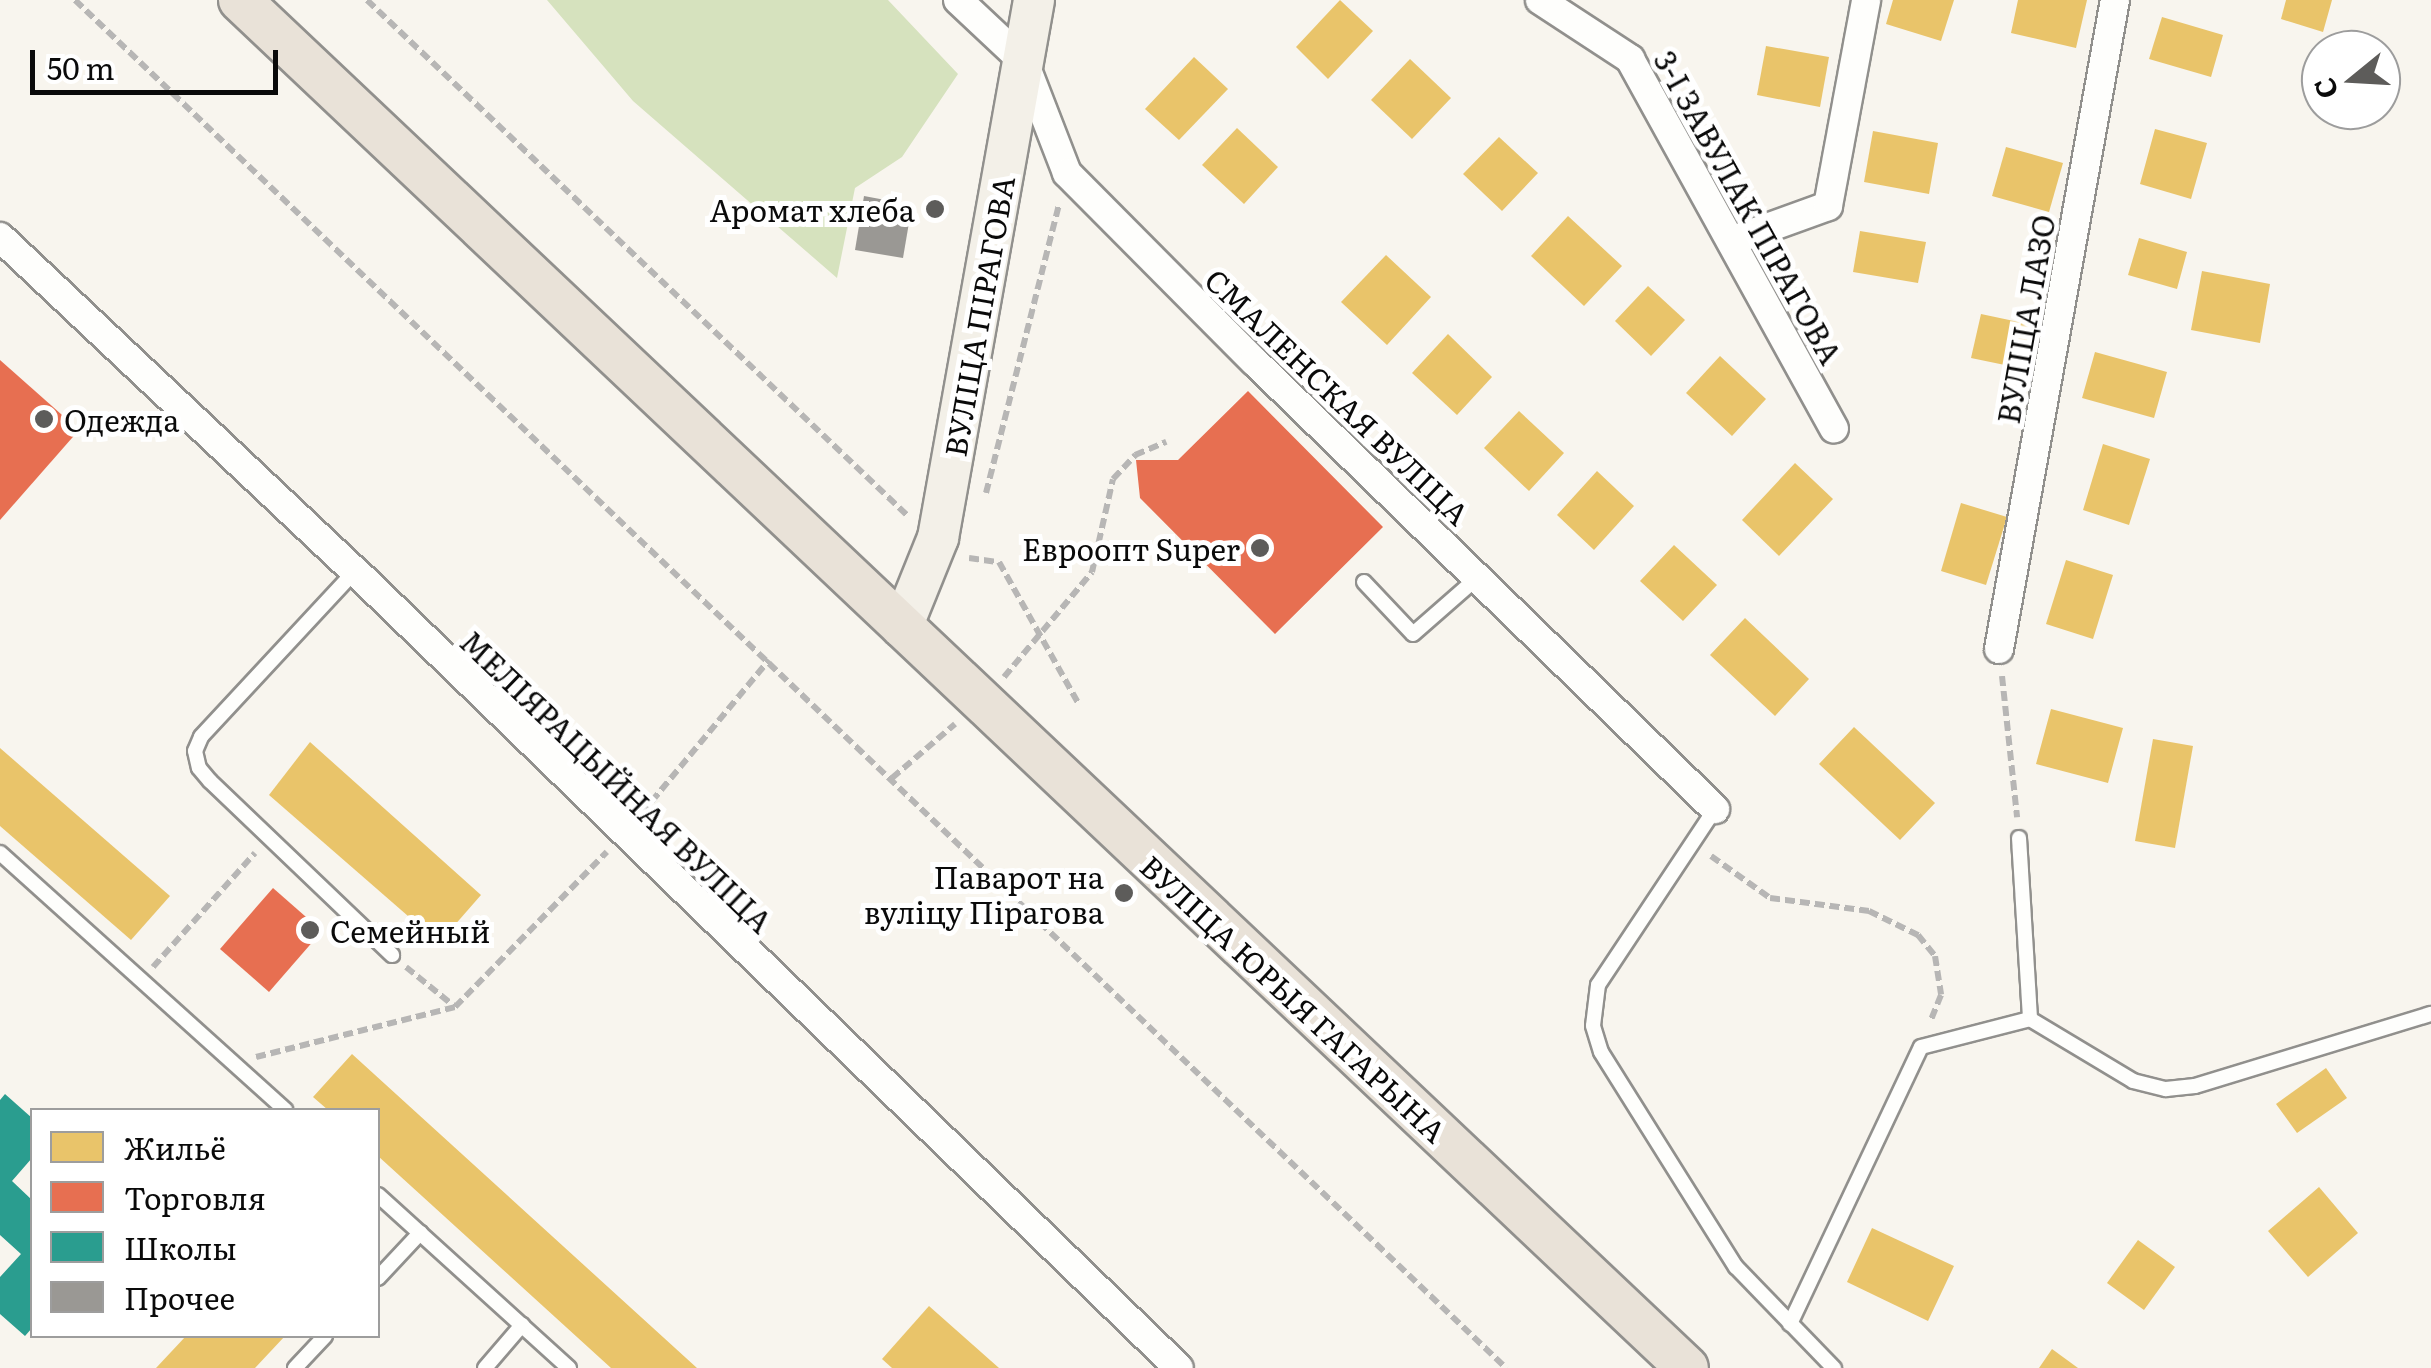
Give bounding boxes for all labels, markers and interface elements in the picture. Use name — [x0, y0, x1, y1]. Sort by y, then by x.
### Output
scale bar — [35, 30, 282, 92]
north arrow — [2301, 30, 2401, 130]
street label: 3-І ЗАВУЛАК ПІРАГОВА — [1648, 44, 1850, 370]
text: 50 m — [47, 45, 115, 89]
text: С — [2301, 73, 2347, 105]
street label: ВУЛІЦА ПІРАГОВА — [936, 173, 1020, 459]
place label: Аромат хлеба — [710, 191, 915, 227]
marker: Аромат хлеба — [924, 198, 946, 220]
street label: ВУЛІЦА ЛАЗО — [1989, 212, 2061, 426]
street label: СМАЛЕНСКАЯ ВУЛІЦА — [1199, 261, 1477, 531]
place label: Одежда — [64, 401, 179, 437]
marker: Одежда — [33, 408, 55, 430]
place label: Евроопт Super — [1022, 530, 1240, 566]
marker: Евроопт Super — [1249, 537, 1271, 559]
street label: МЕЛІЯРАЦЫЙНАЯ ВУЛІЦА — [454, 623, 780, 939]
street label: ВУЛІЦА ЮРЫЯ ГАГАРЫНА — [1134, 847, 1454, 1149]
place label: Паварот на вуліцу Пірагова — [864, 858, 1104, 928]
marker: Паварот на вуліцу Пірагова — [1113, 882, 1135, 904]
place label: Семейный — [330, 912, 490, 948]
marker: Семейный — [299, 919, 321, 941]
legend — [30, 1108, 380, 1338]
text: Жильё — [124, 1125, 226, 1169]
text: Торговля — [124, 1175, 266, 1219]
text: Школы — [124, 1225, 237, 1269]
text: Прочее — [124, 1275, 235, 1319]

